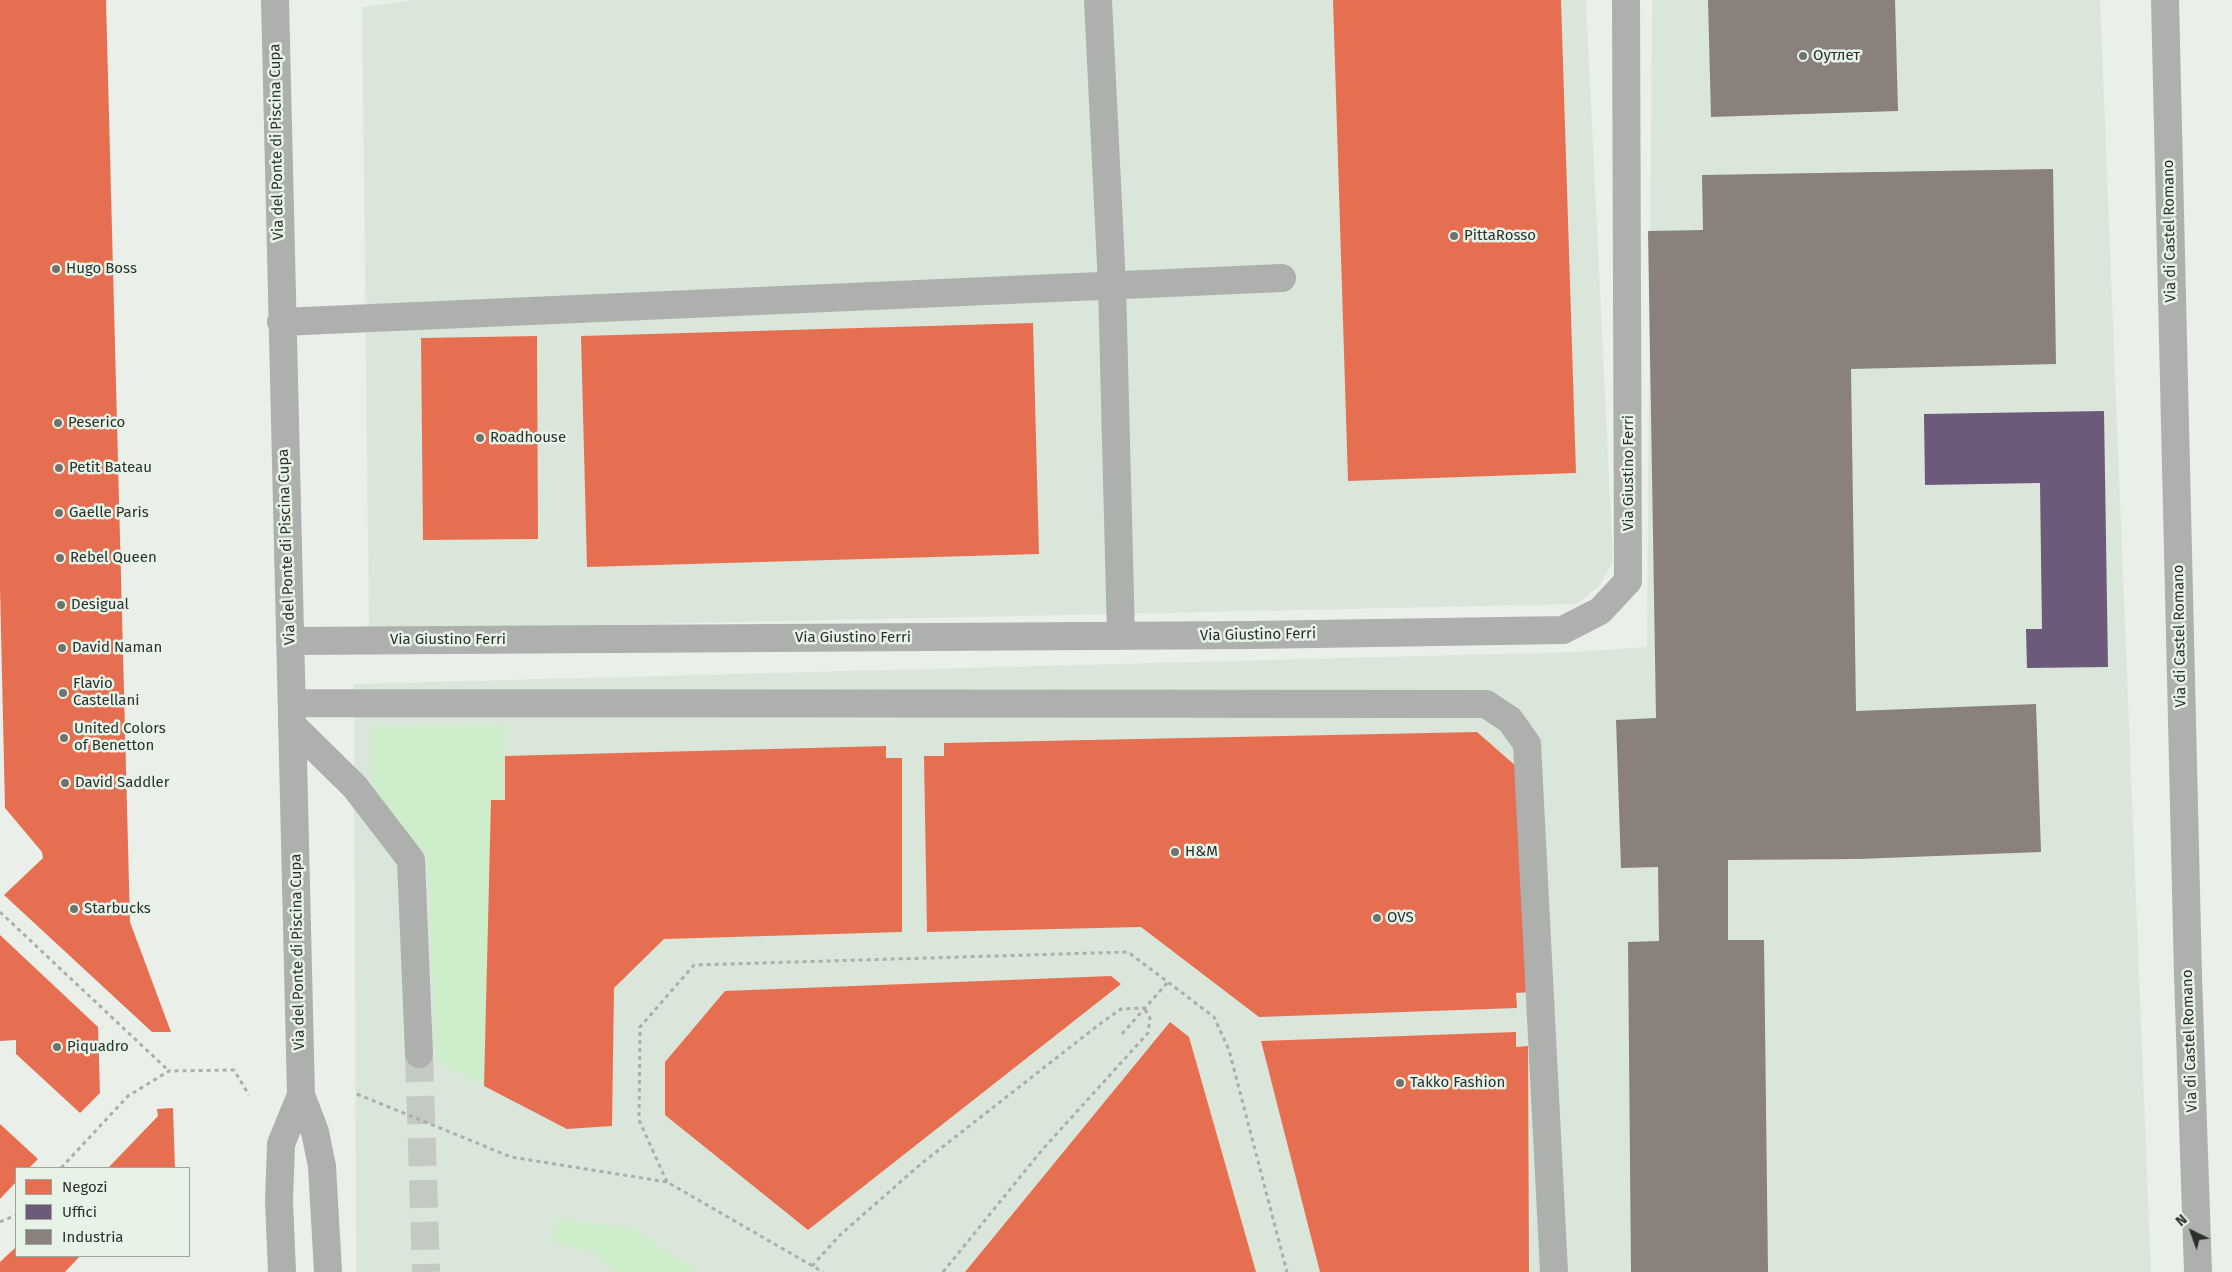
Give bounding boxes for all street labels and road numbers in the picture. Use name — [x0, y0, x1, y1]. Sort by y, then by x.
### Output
street label: Via del Ponte di Piscina Cupa — [266, 44, 288, 240]
street label: Via di Castel Romano — [2160, 159, 2180, 303]
street label: Via Giustino Ferri — [1620, 415, 1638, 531]
street label: Via del Ponte di Piscina Cupa — [275, 448, 299, 646]
street label: Via di Castel Romano — [2170, 564, 2190, 708]
street label: Via Giustino Ferri — [1200, 625, 1316, 645]
street label: Via Giustino Ferri — [795, 629, 911, 647]
street label: Via Giustino Ferri — [390, 631, 506, 649]
street label: Via del Ponte di Piscina Cupa — [287, 854, 309, 1050]
street label: Via di Castel Romano — [2179, 969, 2201, 1113]

